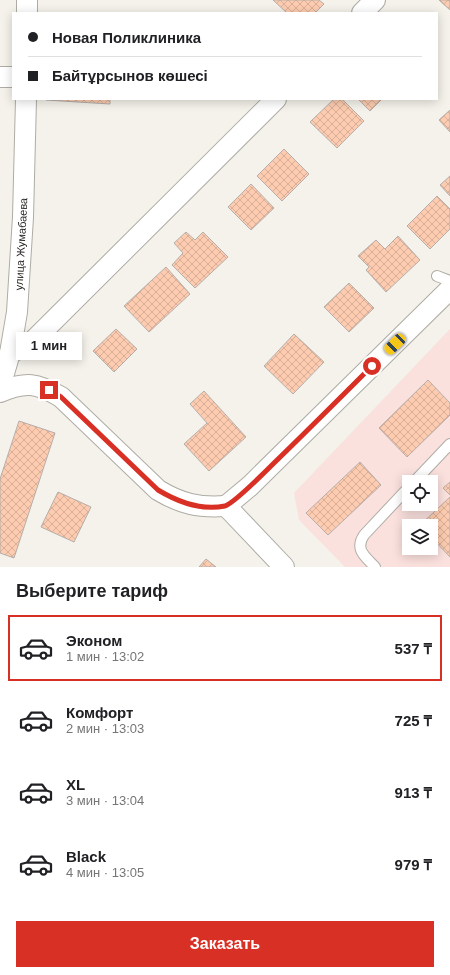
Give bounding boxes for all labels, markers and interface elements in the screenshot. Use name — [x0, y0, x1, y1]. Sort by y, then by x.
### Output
text: Новая Поликлиника — [52, 29, 201, 46]
text: Байтұрсынов көшесі — [52, 67, 208, 84]
street label: улица Жумабаева — [13, 197, 29, 291]
car — [382, 331, 408, 357]
callout: 1 мин — [16, 332, 82, 360]
text: 1 мин — [31, 338, 67, 353]
route start — [363, 357, 381, 375]
route end — [40, 381, 58, 399]
map controls — [402, 475, 438, 555]
button: locate — [402, 475, 438, 511]
button: layers — [402, 519, 438, 555]
text: Выберите тариф — [16, 581, 168, 601]
icon: car — [18, 630, 54, 666]
text: Эконом — [66, 632, 122, 649]
text: 537 ₸ — [395, 640, 432, 657]
text: 1 мин · 13:02 — [66, 649, 144, 664]
icon: car — [18, 702, 54, 738]
text: Комфорт — [66, 704, 133, 721]
text: 725 ₸ — [395, 712, 432, 729]
text: 2 мин · 13:03 — [66, 721, 144, 736]
icon: car — [18, 774, 54, 810]
text: XL — [66, 776, 85, 793]
text: 913 ₸ — [395, 784, 432, 801]
text: 3 мин · 13:04 — [66, 793, 144, 808]
icon: car — [18, 846, 54, 882]
text: Black — [66, 848, 106, 865]
text: 979 ₸ — [395, 856, 432, 873]
text: 4 мин · 13:05 — [66, 865, 144, 880]
button: Заказать — [16, 921, 434, 967]

